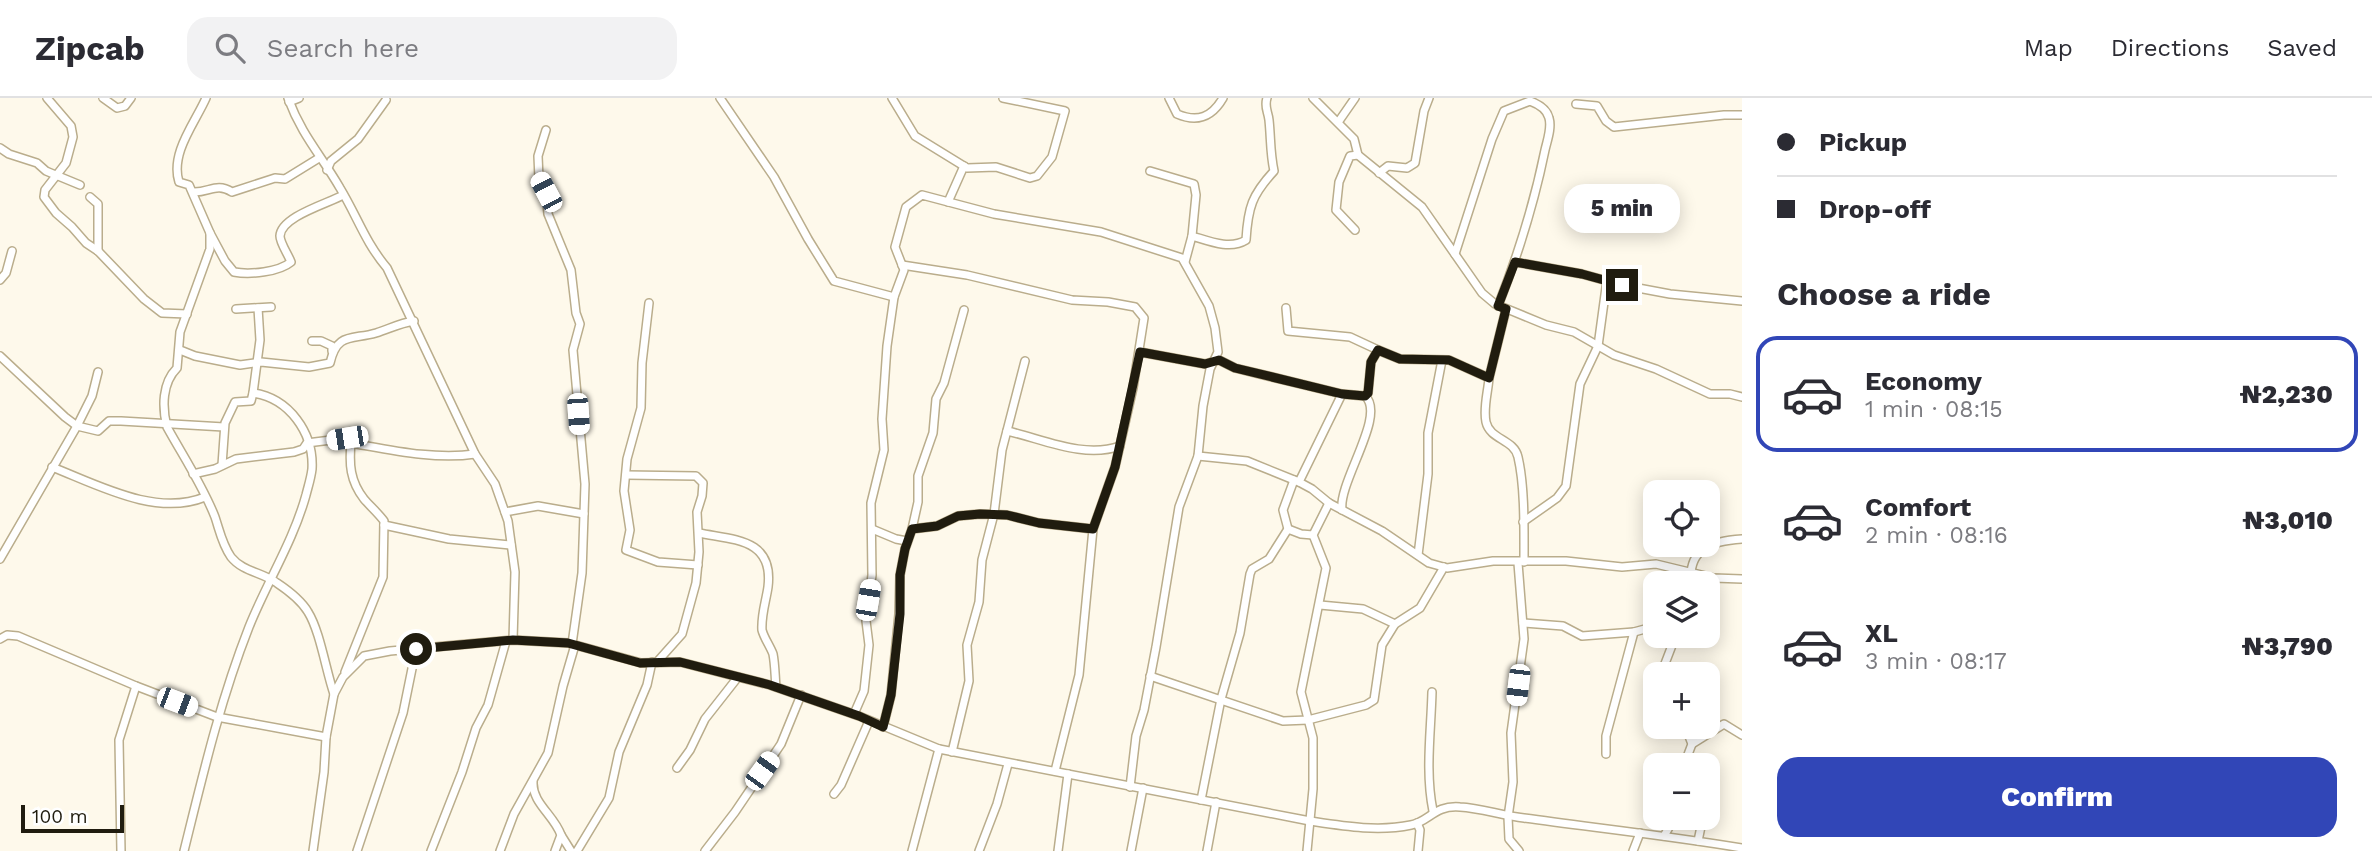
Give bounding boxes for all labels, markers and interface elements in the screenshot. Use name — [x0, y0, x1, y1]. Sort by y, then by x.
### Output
search box — [187, 17, 677, 80]
text: Zipcab — [35, 29, 145, 68]
icon: search — [211, 29, 249, 67]
text: Search here — [267, 33, 419, 63]
text: Map — [2024, 34, 2073, 62]
text: Directions — [2111, 34, 2229, 62]
text: Saved — [2267, 34, 2337, 62]
text: Pickup — [1819, 127, 1907, 157]
car — [527, 169, 566, 215]
callout: 5 min — [1564, 184, 1680, 232]
text: Drop-off — [1819, 194, 1931, 224]
text: 5 min — [1591, 195, 1653, 222]
route end — [1606, 269, 1638, 301]
text: Choose a ride — [1777, 275, 1991, 313]
icon: car — [1781, 363, 1844, 426]
text: Economy — [1865, 366, 1982, 396]
text: ₦2,230 — [2239, 379, 2333, 409]
car — [567, 392, 590, 436]
text: 1 min · 08:15 — [1865, 396, 2003, 423]
car — [325, 424, 370, 452]
map controls — [1643, 480, 1720, 830]
button: locate — [1643, 480, 1720, 557]
icon: car — [1781, 489, 1844, 552]
text: Comfort — [1865, 492, 1971, 522]
text: ₦3,010 — [2242, 505, 2333, 535]
text: 2 min · 08:16 — [1865, 522, 2008, 549]
button: layers — [1643, 571, 1720, 648]
car — [855, 577, 882, 623]
icon: car — [1781, 615, 1844, 678]
text: XL — [1865, 618, 1898, 648]
text: ₦3,790 — [2242, 631, 2333, 661]
route start — [400, 633, 432, 665]
text: 3 min · 08:17 — [1865, 648, 2007, 675]
button: + — [1643, 662, 1720, 739]
car — [1506, 663, 1531, 707]
car — [154, 685, 201, 719]
car — [742, 748, 783, 794]
button: − — [1643, 753, 1720, 830]
button: Confirm — [1777, 757, 2337, 837]
scale bar — [21, 802, 124, 834]
text: 100 m — [32, 805, 88, 828]

